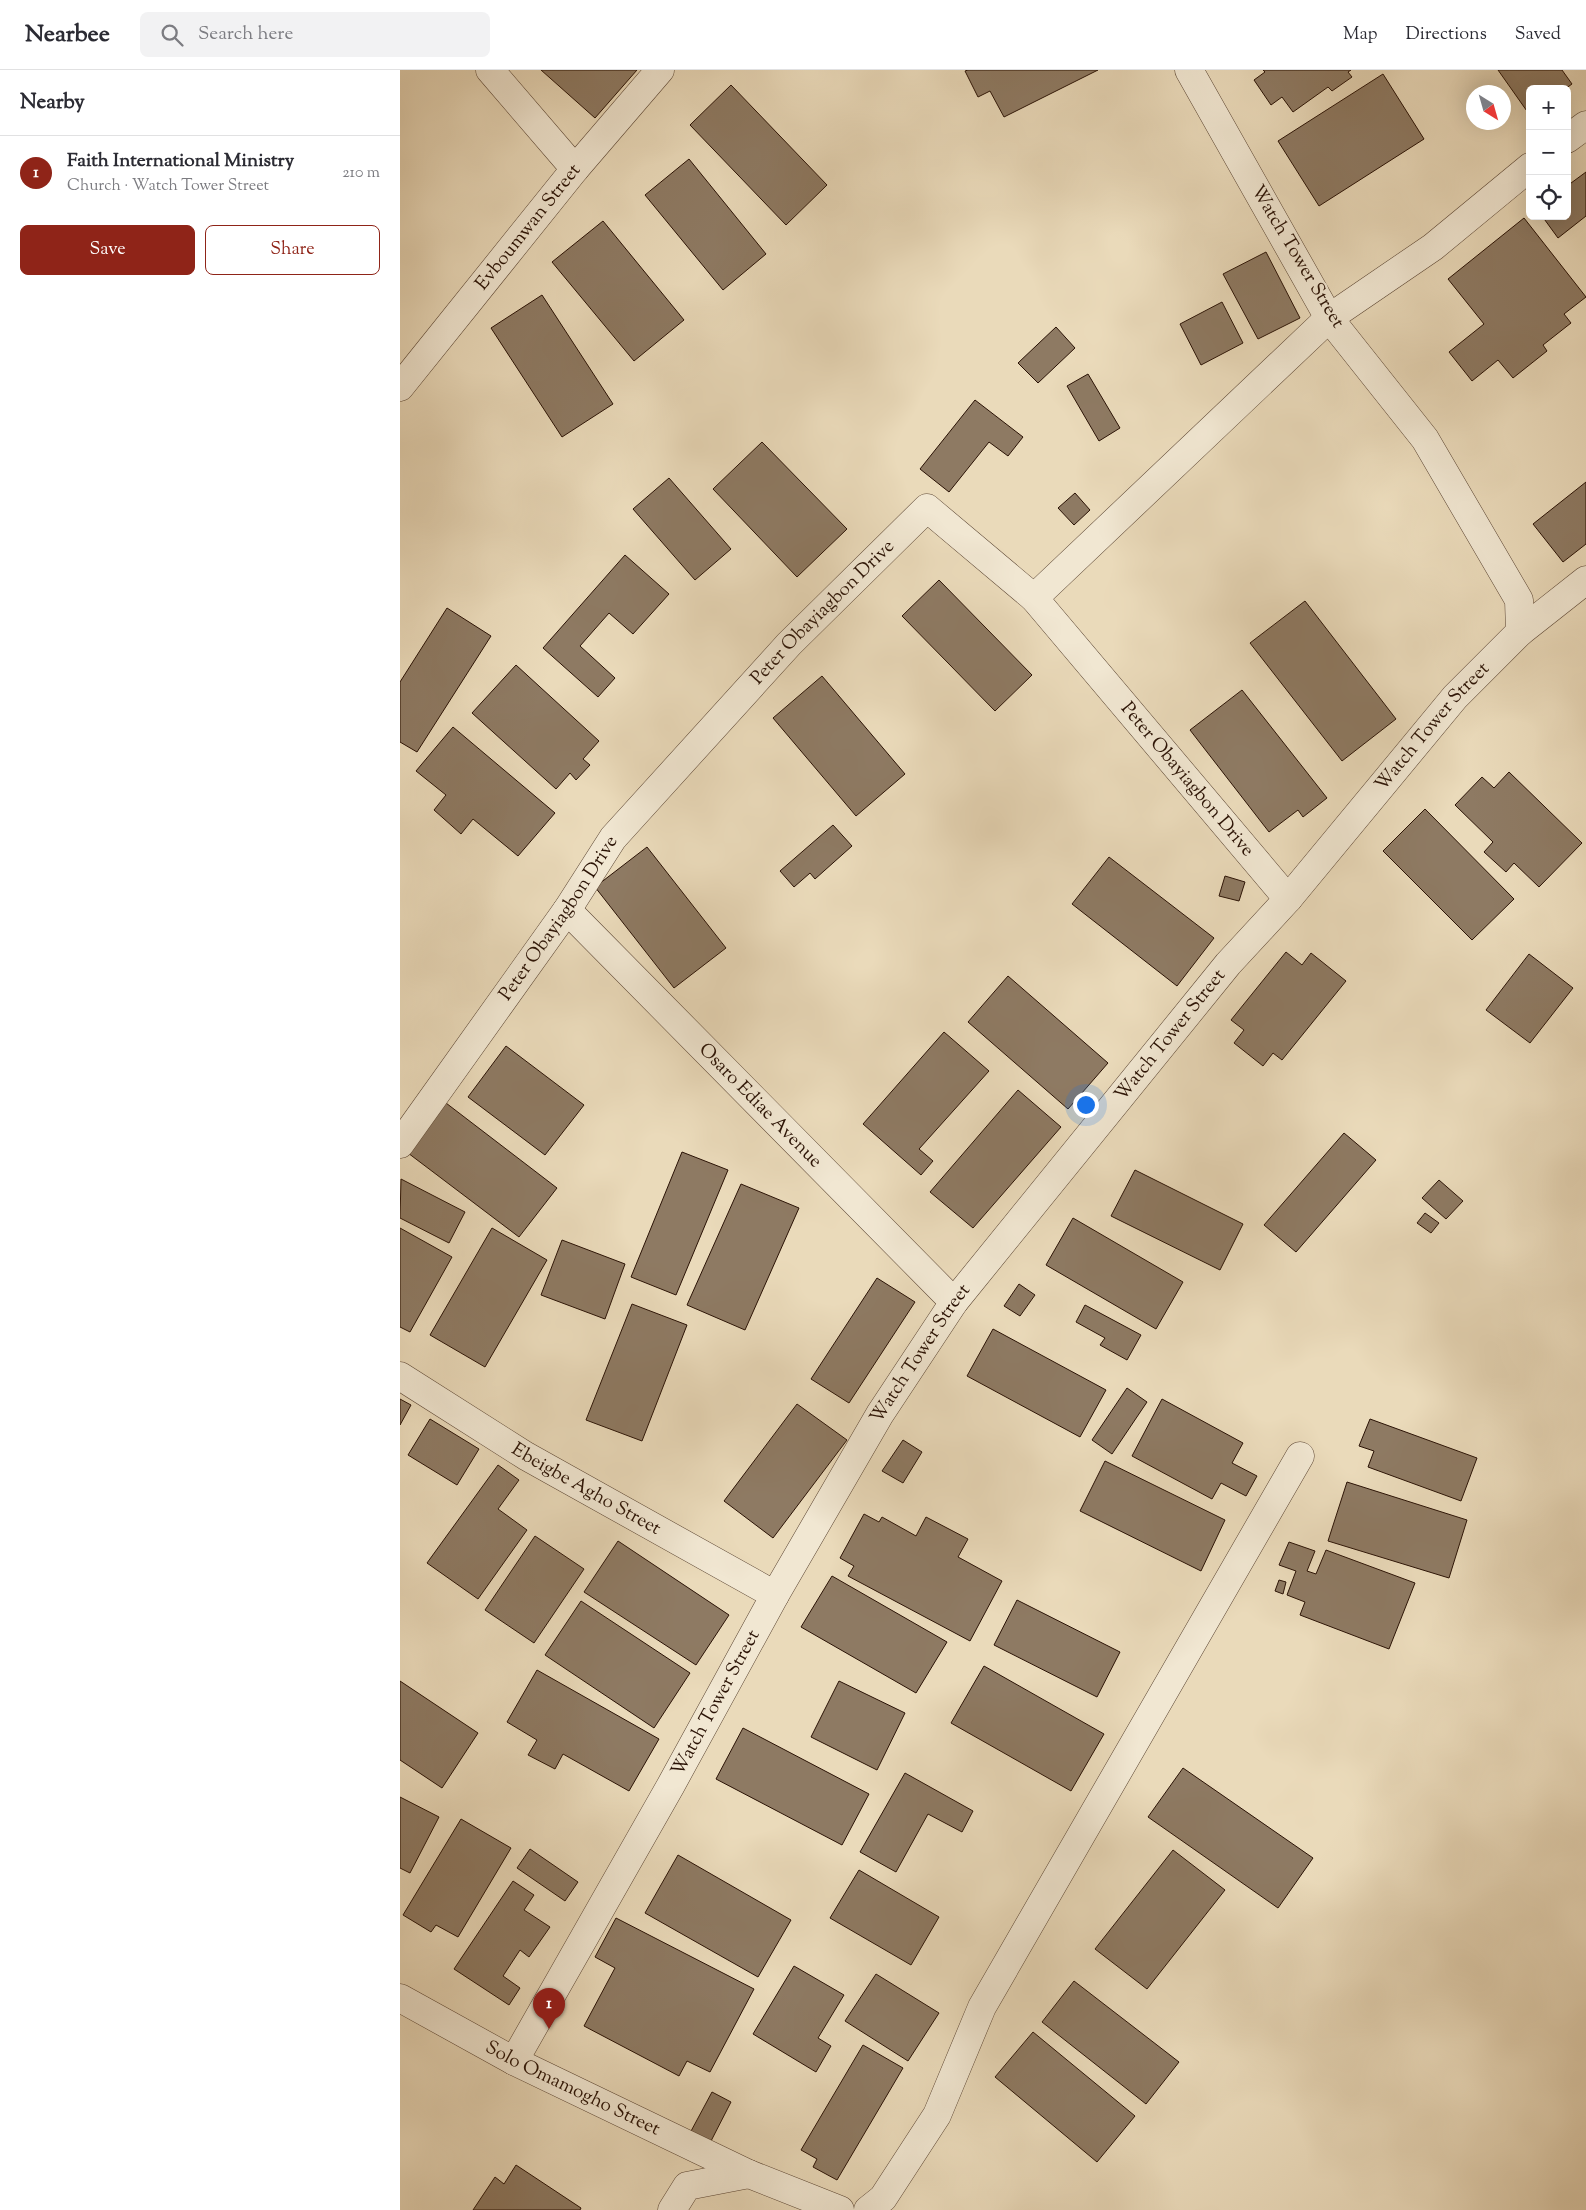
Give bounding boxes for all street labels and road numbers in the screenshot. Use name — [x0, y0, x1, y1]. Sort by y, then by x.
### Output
street label: Evboumwan Street — [469, 158, 588, 296]
street label: Watch Tower Street — [1243, 180, 1351, 334]
street label: Peter Obayiagbon Drive — [745, 534, 901, 691]
street label: Watch Tower Street — [1369, 656, 1496, 797]
street label: Peter Obayiagbon Drive — [1114, 696, 1260, 863]
street label: Peter Obayiagbon Drive — [493, 830, 625, 1006]
street label: Watch Tower Street — [1108, 963, 1232, 1107]
street label: Osaro Ediae Avenue — [692, 1037, 828, 1174]
street label: Watch Tower Street — [864, 1278, 977, 1429]
street label: Ebeigbe Agho Street — [506, 1437, 666, 1542]
street label: Watch Tower Street — [665, 1625, 767, 1781]
street label: Solo Omamogho Street — [480, 2034, 665, 2143]

